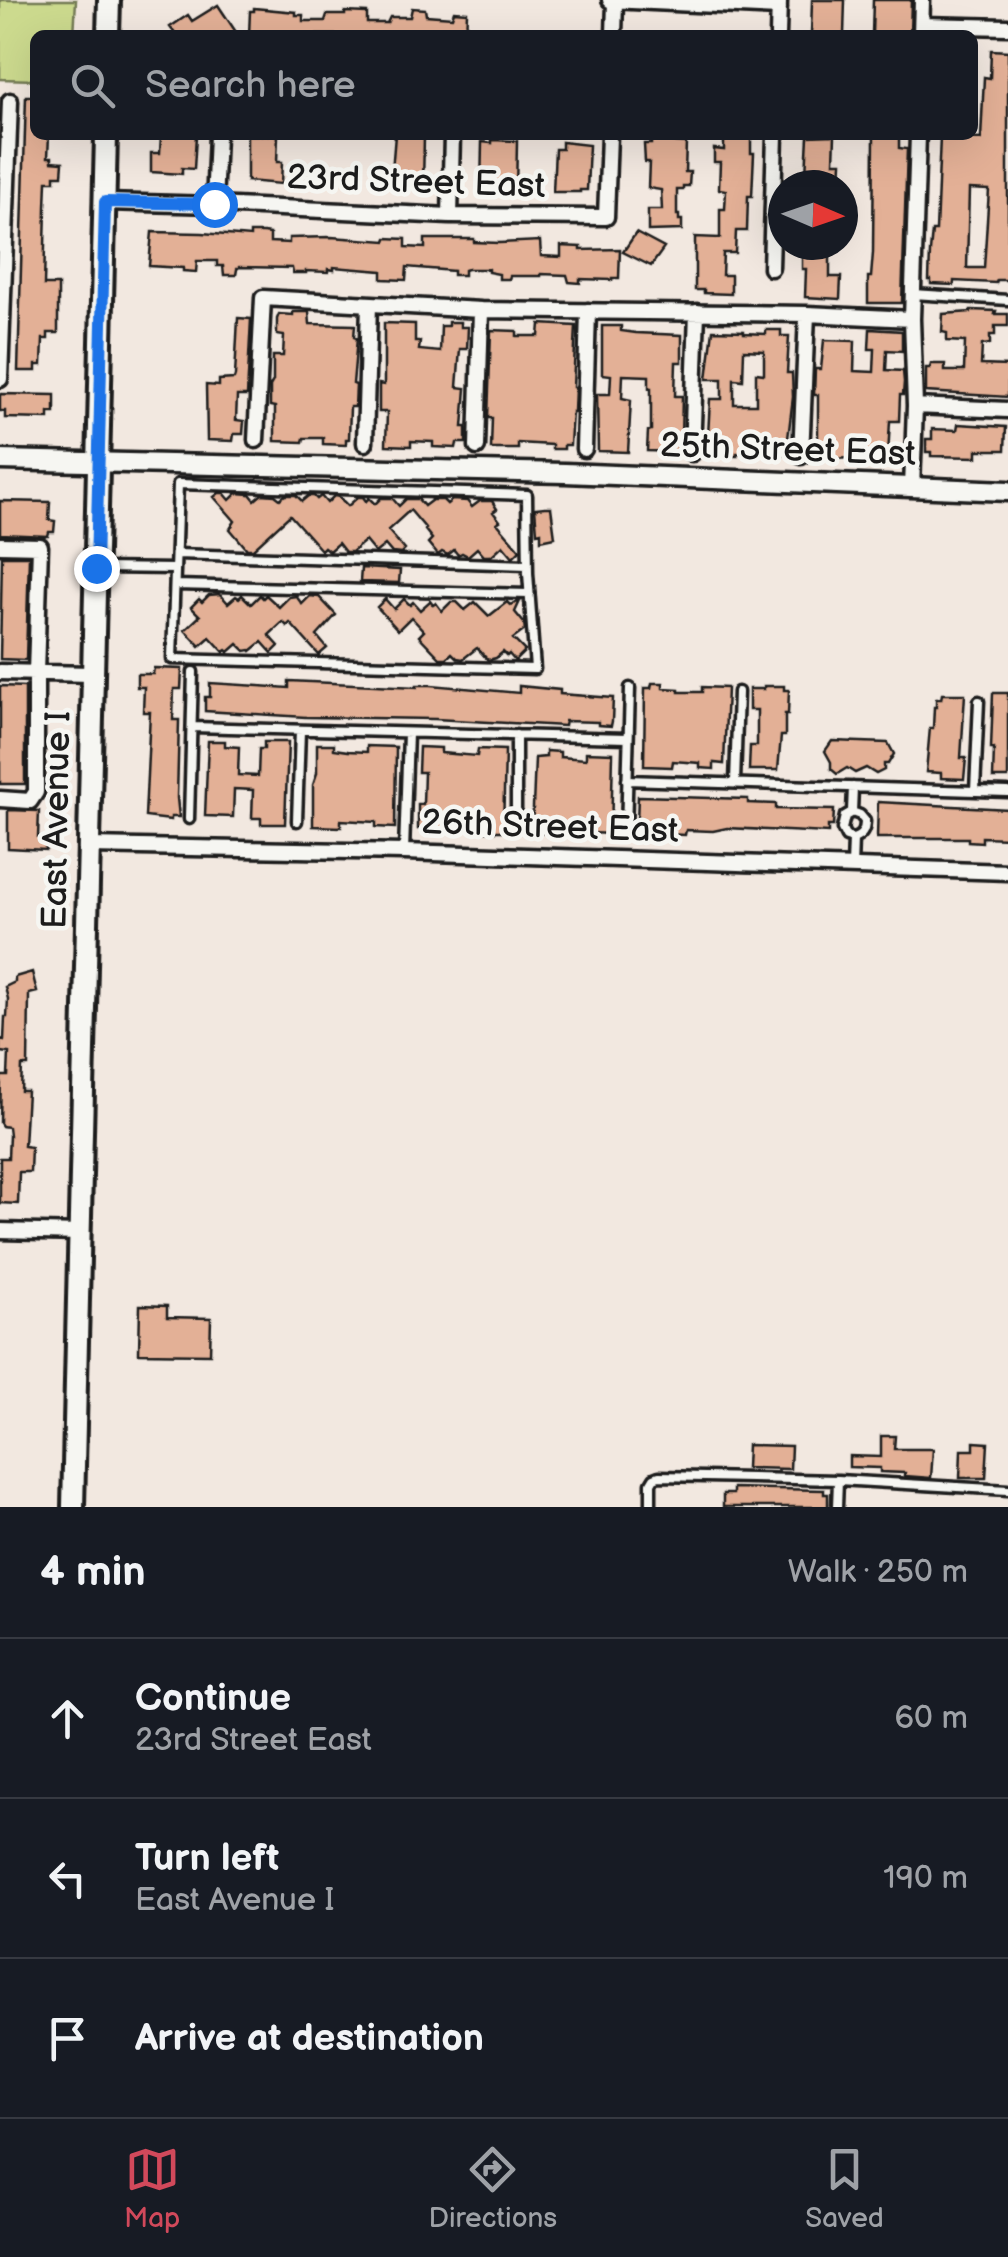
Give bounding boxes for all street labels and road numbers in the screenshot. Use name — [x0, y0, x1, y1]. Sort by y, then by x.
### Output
street label: 23rd Street East — [286, 156, 546, 208]
street label: 25th Street East — [659, 424, 917, 476]
street label: East Avenue I — [34, 711, 80, 929]
street label: 26th Street East — [421, 801, 680, 853]

